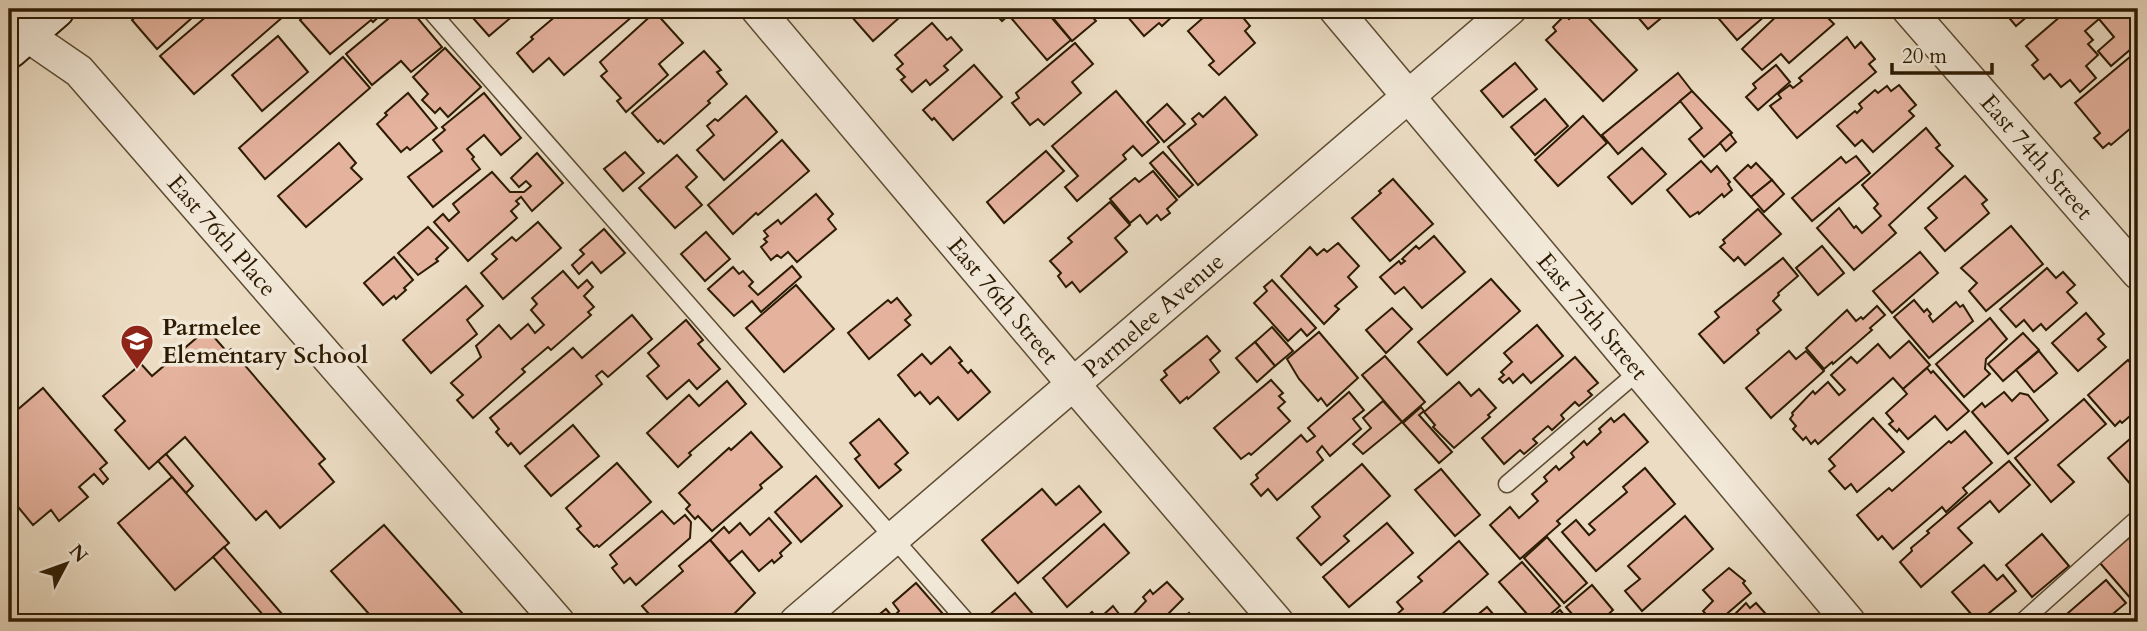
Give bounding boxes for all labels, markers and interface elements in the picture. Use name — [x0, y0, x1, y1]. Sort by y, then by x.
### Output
scale bar — [1892, 32, 1991, 76]
text: 20 m — [1902, 42, 1947, 71]
street label: East 74th Street — [1973, 87, 2101, 227]
street label: East 76th Place — [160, 168, 284, 304]
street label: East 76th Street — [940, 230, 1067, 372]
street label: Parmelee Avenue — [1076, 245, 1231, 385]
street label: East 75th Street — [1530, 246, 1656, 387]
place label: Parmelee Elementary School — [162, 311, 368, 372]
school or university icon: Parmelee Elementary School — [118, 322, 156, 371]
north arrow — [32, 530, 102, 600]
text: N — [63, 539, 94, 569]

